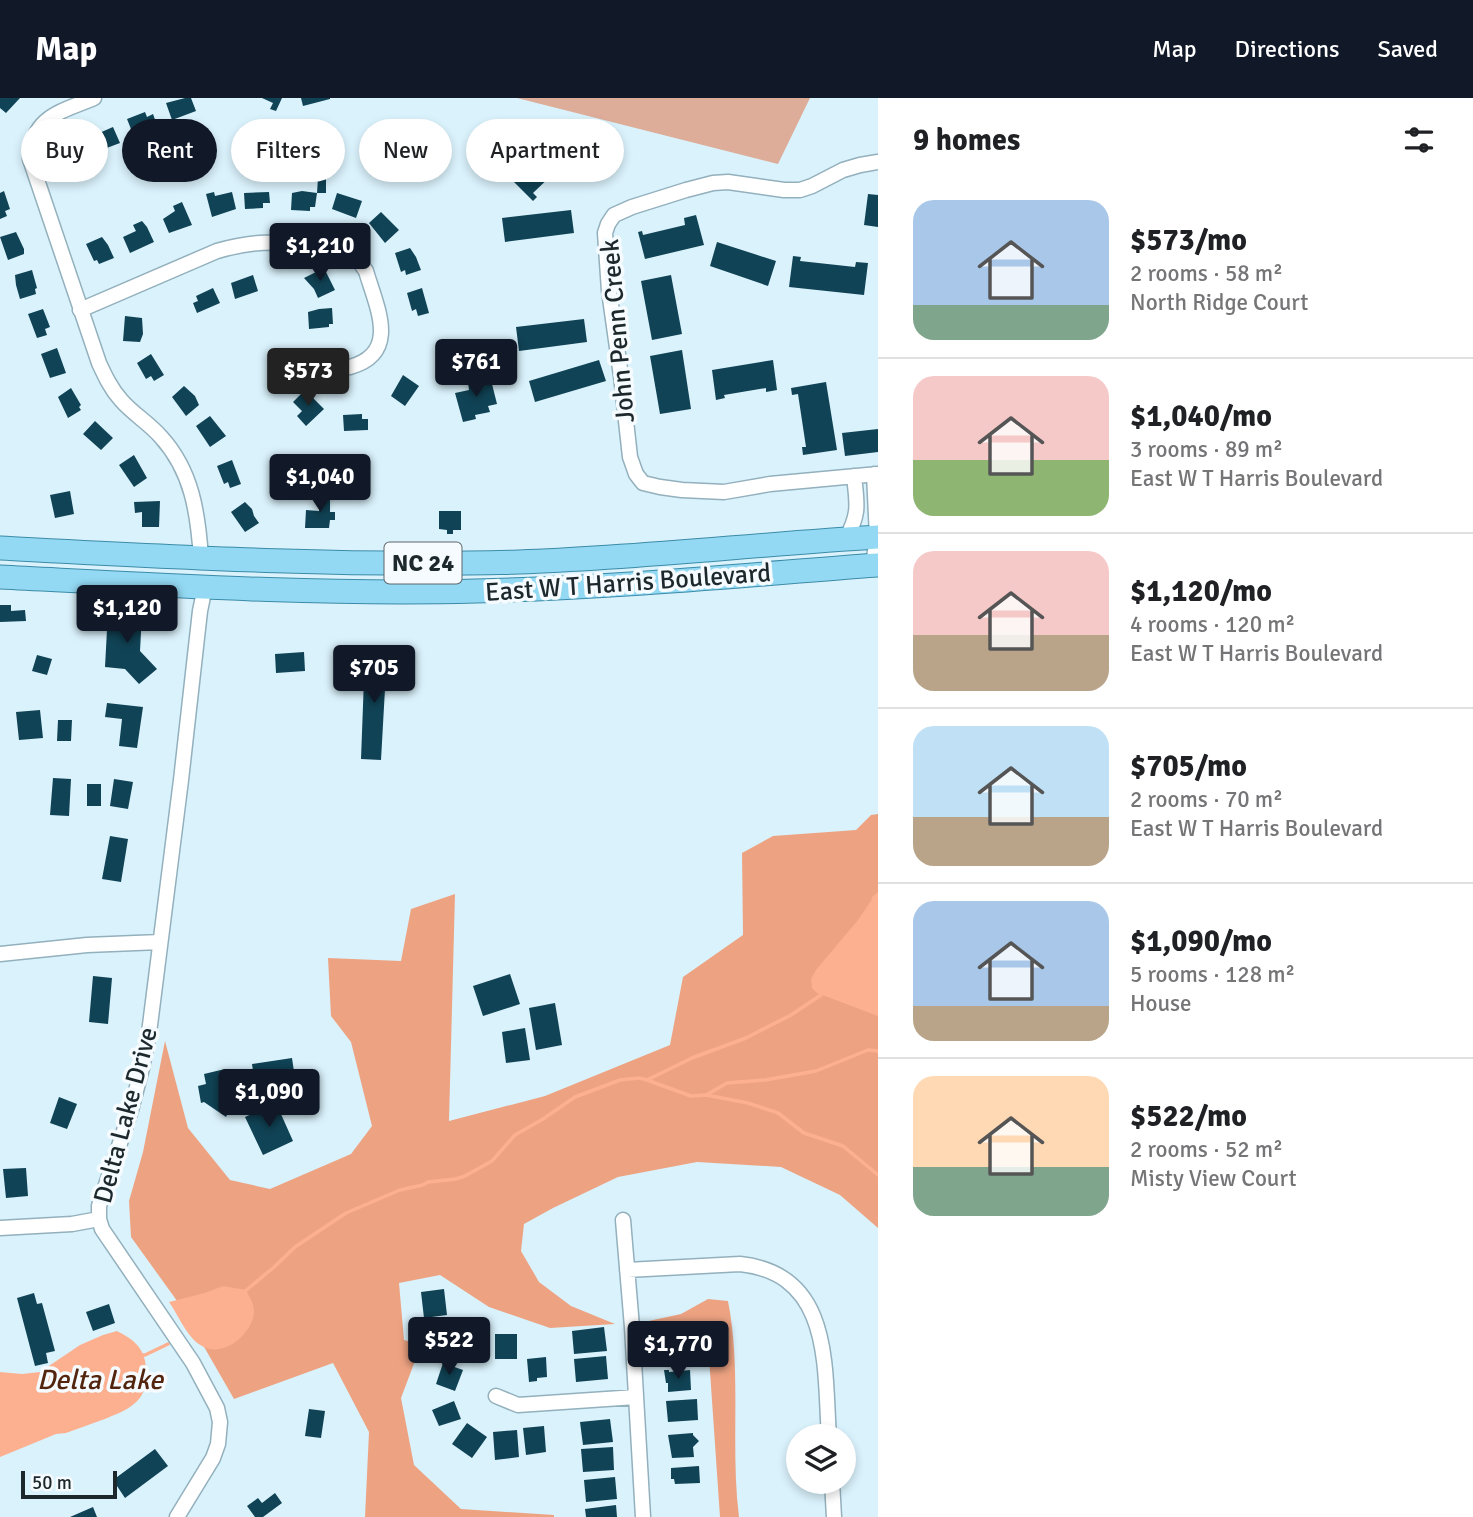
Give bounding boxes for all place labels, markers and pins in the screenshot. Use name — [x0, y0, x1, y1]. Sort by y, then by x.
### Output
pin: $1,210 — [263, 223, 377, 283]
pin: $761 — [435, 340, 517, 399]
pin: $573 — [267, 348, 349, 408]
pin: $1,040 — [263, 454, 377, 514]
pin: $1,120 — [70, 586, 184, 645]
pin: $705 — [333, 646, 415, 705]
pin: $1,090 — [212, 1070, 326, 1129]
pin: $522 — [408, 1318, 490, 1377]
pin: $1,770 — [621, 1322, 735, 1381]

